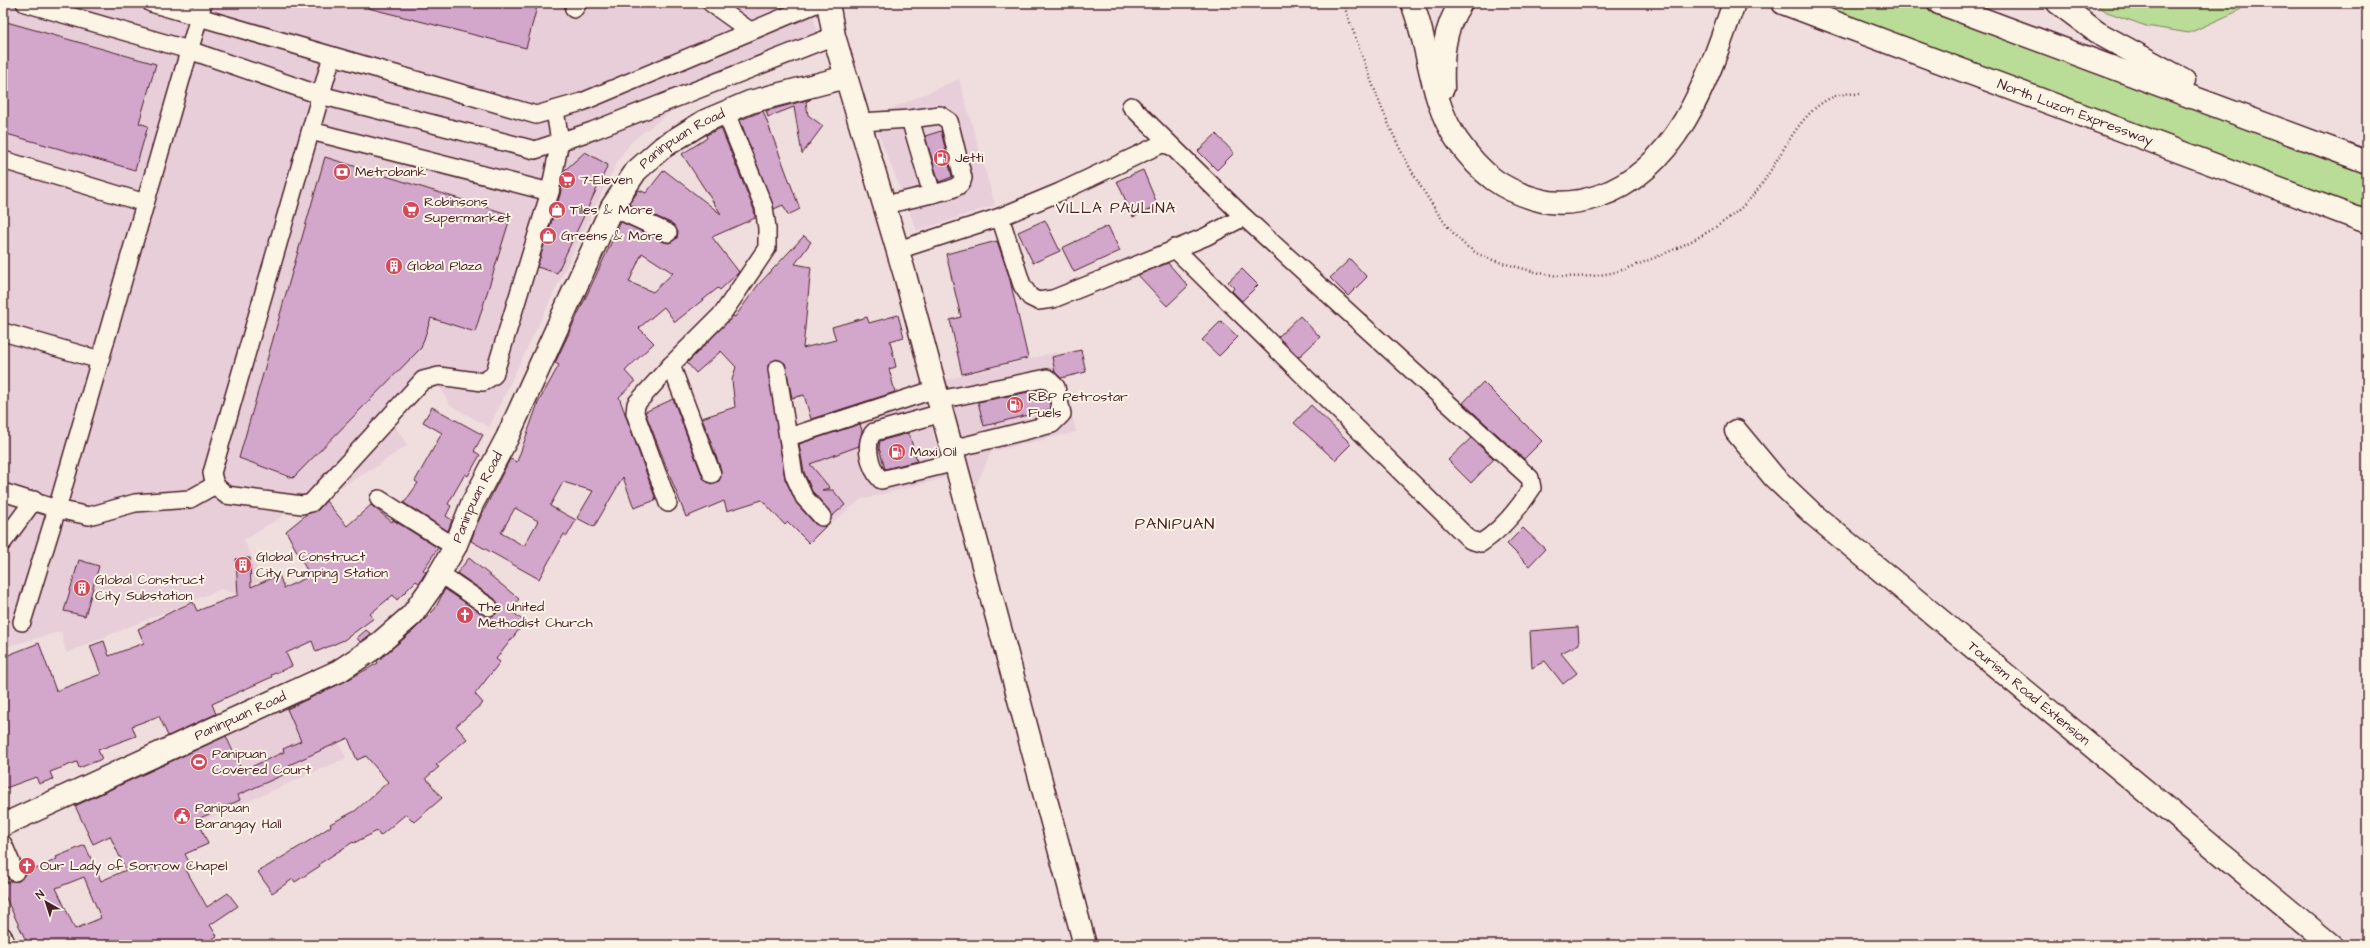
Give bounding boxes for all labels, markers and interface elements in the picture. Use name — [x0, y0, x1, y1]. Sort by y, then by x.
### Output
street label: North Luzon Expressway — [1994, 74, 2156, 151]
street label: Paninpuan Road — [635, 104, 728, 174]
fuel station icon: Jetti — [932, 148, 952, 168]
place label: Jetti — [955, 148, 983, 168]
bank icon: Metrobank — [332, 162, 352, 182]
place label: Metrobank — [355, 162, 426, 182]
supermarket icon: 7-Eleven — [557, 170, 577, 190]
place label: 7-Eleven — [580, 170, 633, 190]
place label: Robinsons Supermarket — [424, 192, 511, 228]
district label: VILLA PAULINA — [1056, 198, 1176, 219]
supermarket icon: Robinsons Supermarket — [401, 200, 421, 220]
shop icon: Tiles & More — [547, 200, 567, 220]
place label: Tiles & More — [570, 200, 653, 220]
shop icon: Greens & More — [538, 226, 558, 246]
place label: Greens & More — [561, 226, 663, 246]
building icon: Global Plaza — [384, 256, 404, 276]
place label: Global Plaza — [407, 256, 482, 276]
place label: RBP Petrostar Fuels — [1028, 387, 1128, 423]
fuel station icon: RBP Petrostar Fuels — [1005, 395, 1025, 415]
fuel station icon: Maxi Oil — [887, 442, 907, 462]
place label: Maxi Oil — [910, 442, 957, 462]
street label: Paninpuan Road — [448, 448, 508, 546]
district label: PANIPUAN — [1135, 513, 1215, 535]
place label: Global Construct City Pumping Station — [256, 547, 388, 583]
building icon: Global Construct City Pumping Station — [233, 555, 253, 575]
place label: Global Construct City Substation — [95, 570, 205, 606]
building icon: Global Construct City Substation — [72, 578, 92, 598]
place label: The United Methodist Church — [478, 597, 593, 633]
church icon: The United Methodist Church — [455, 605, 475, 625]
street label: Tourism Road Extension — [1963, 637, 2094, 750]
street label: Paninpuan Road — [191, 687, 289, 746]
place label: Panipuan Covered Court — [212, 744, 311, 780]
sports icon: Panipuan Covered Court — [189, 752, 209, 772]
place label: Panipuan Barangay Hall — [195, 798, 282, 834]
public building icon: Panipuan Barangay Hall — [172, 806, 192, 826]
church icon: Our Lady of Sorrow Chapel — [17, 856, 37, 876]
place label: Our Lady of Sorrow Chapel — [40, 856, 228, 876]
north arrow — [26, 882, 66, 922]
text: N — [33, 887, 47, 903]

